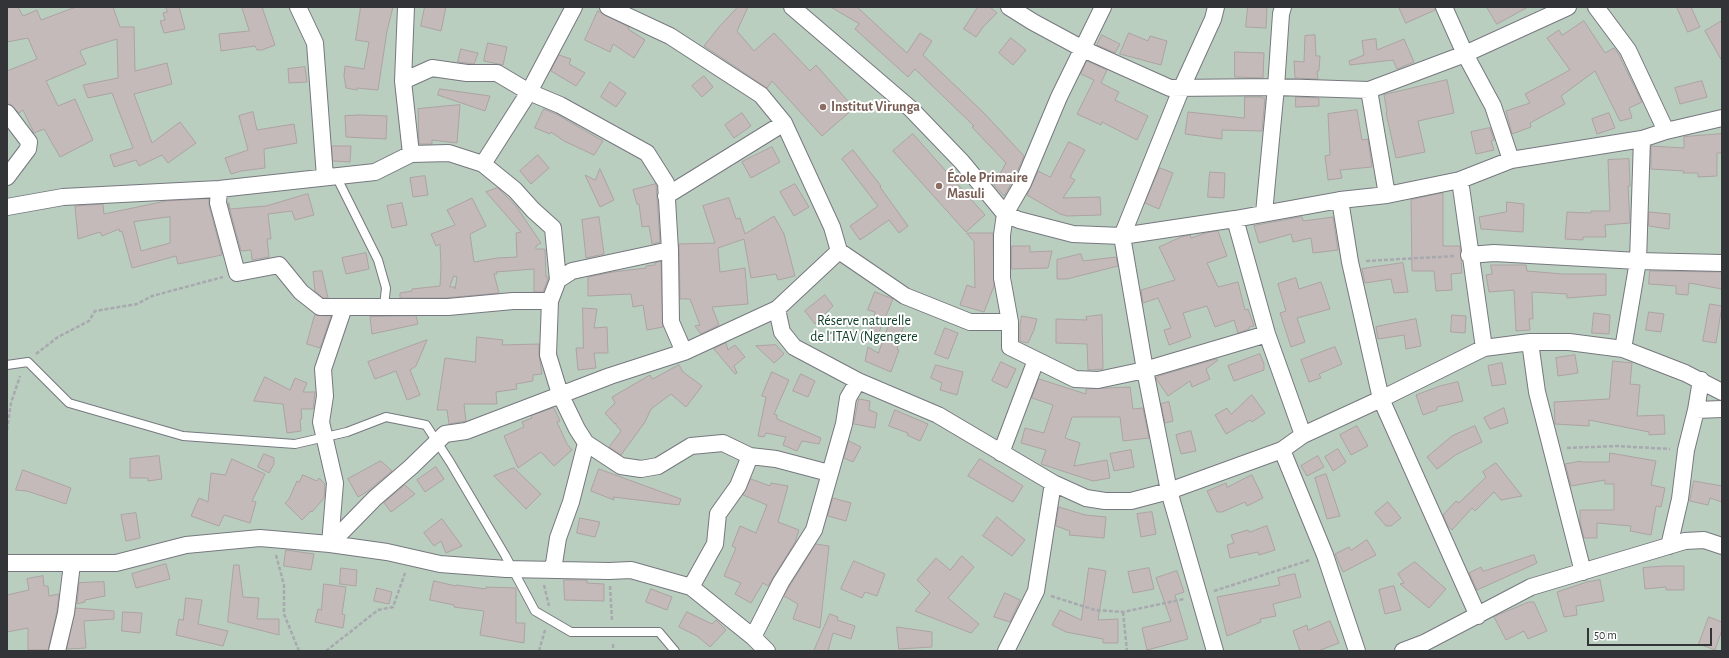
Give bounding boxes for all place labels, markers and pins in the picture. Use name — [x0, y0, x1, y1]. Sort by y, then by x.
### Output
place label: Institut Virunga — [831, 99, 920, 115]
marker: Institut Virunga — [818, 102, 828, 112]
place label: École Primaire Masuli — [947, 170, 1028, 202]
marker: École Primaire Masuli — [934, 181, 944, 191]

